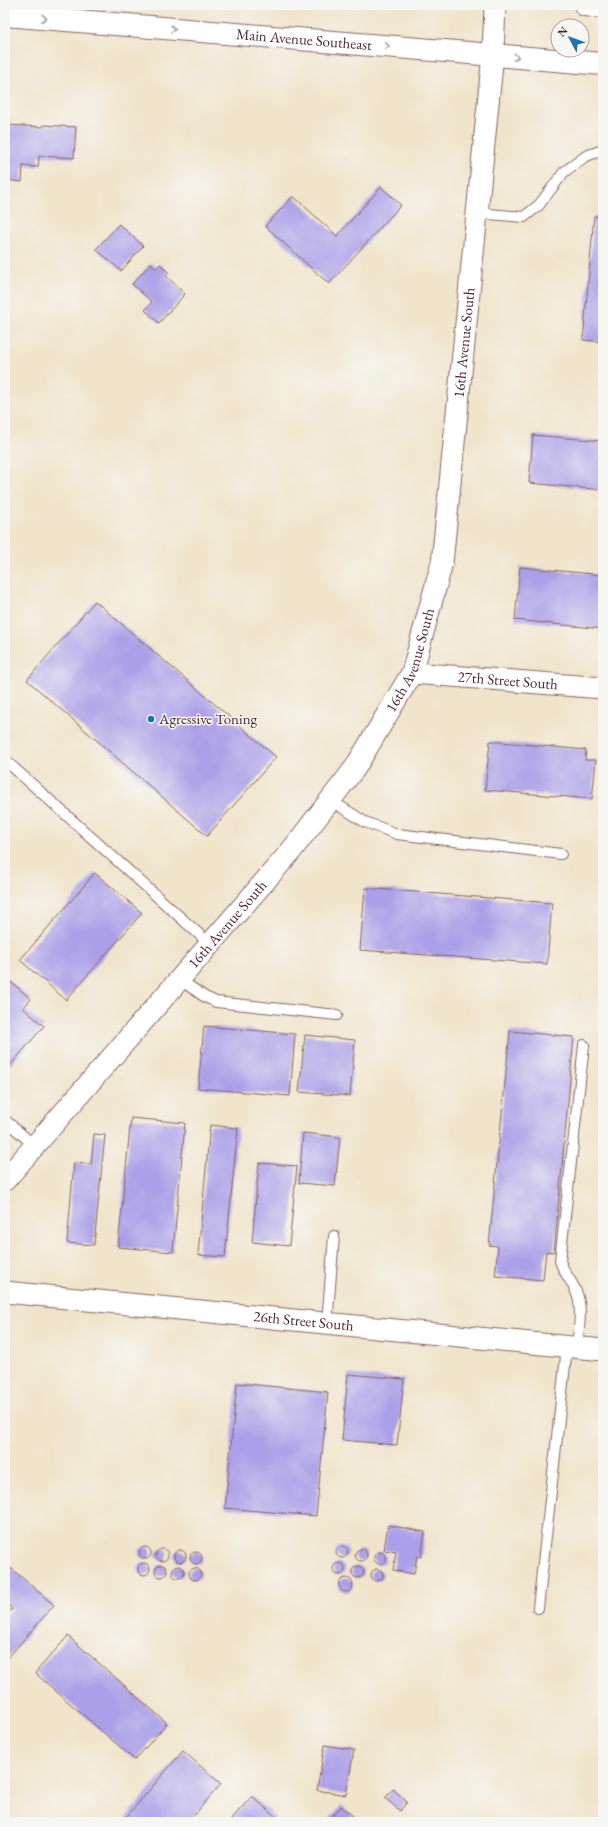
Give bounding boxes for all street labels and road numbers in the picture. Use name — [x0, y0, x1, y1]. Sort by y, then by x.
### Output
street label: Main Avenue Southeast — [235, 24, 373, 54]
street label: 16th Avenue South — [449, 286, 479, 399]
street label: 16th Avenue South — [381, 606, 438, 715]
street label: 27th Street South — [457, 667, 559, 693]
street label: 16th Avenue South — [184, 876, 271, 972]
street label: 26th Street South — [253, 1306, 355, 1335]

